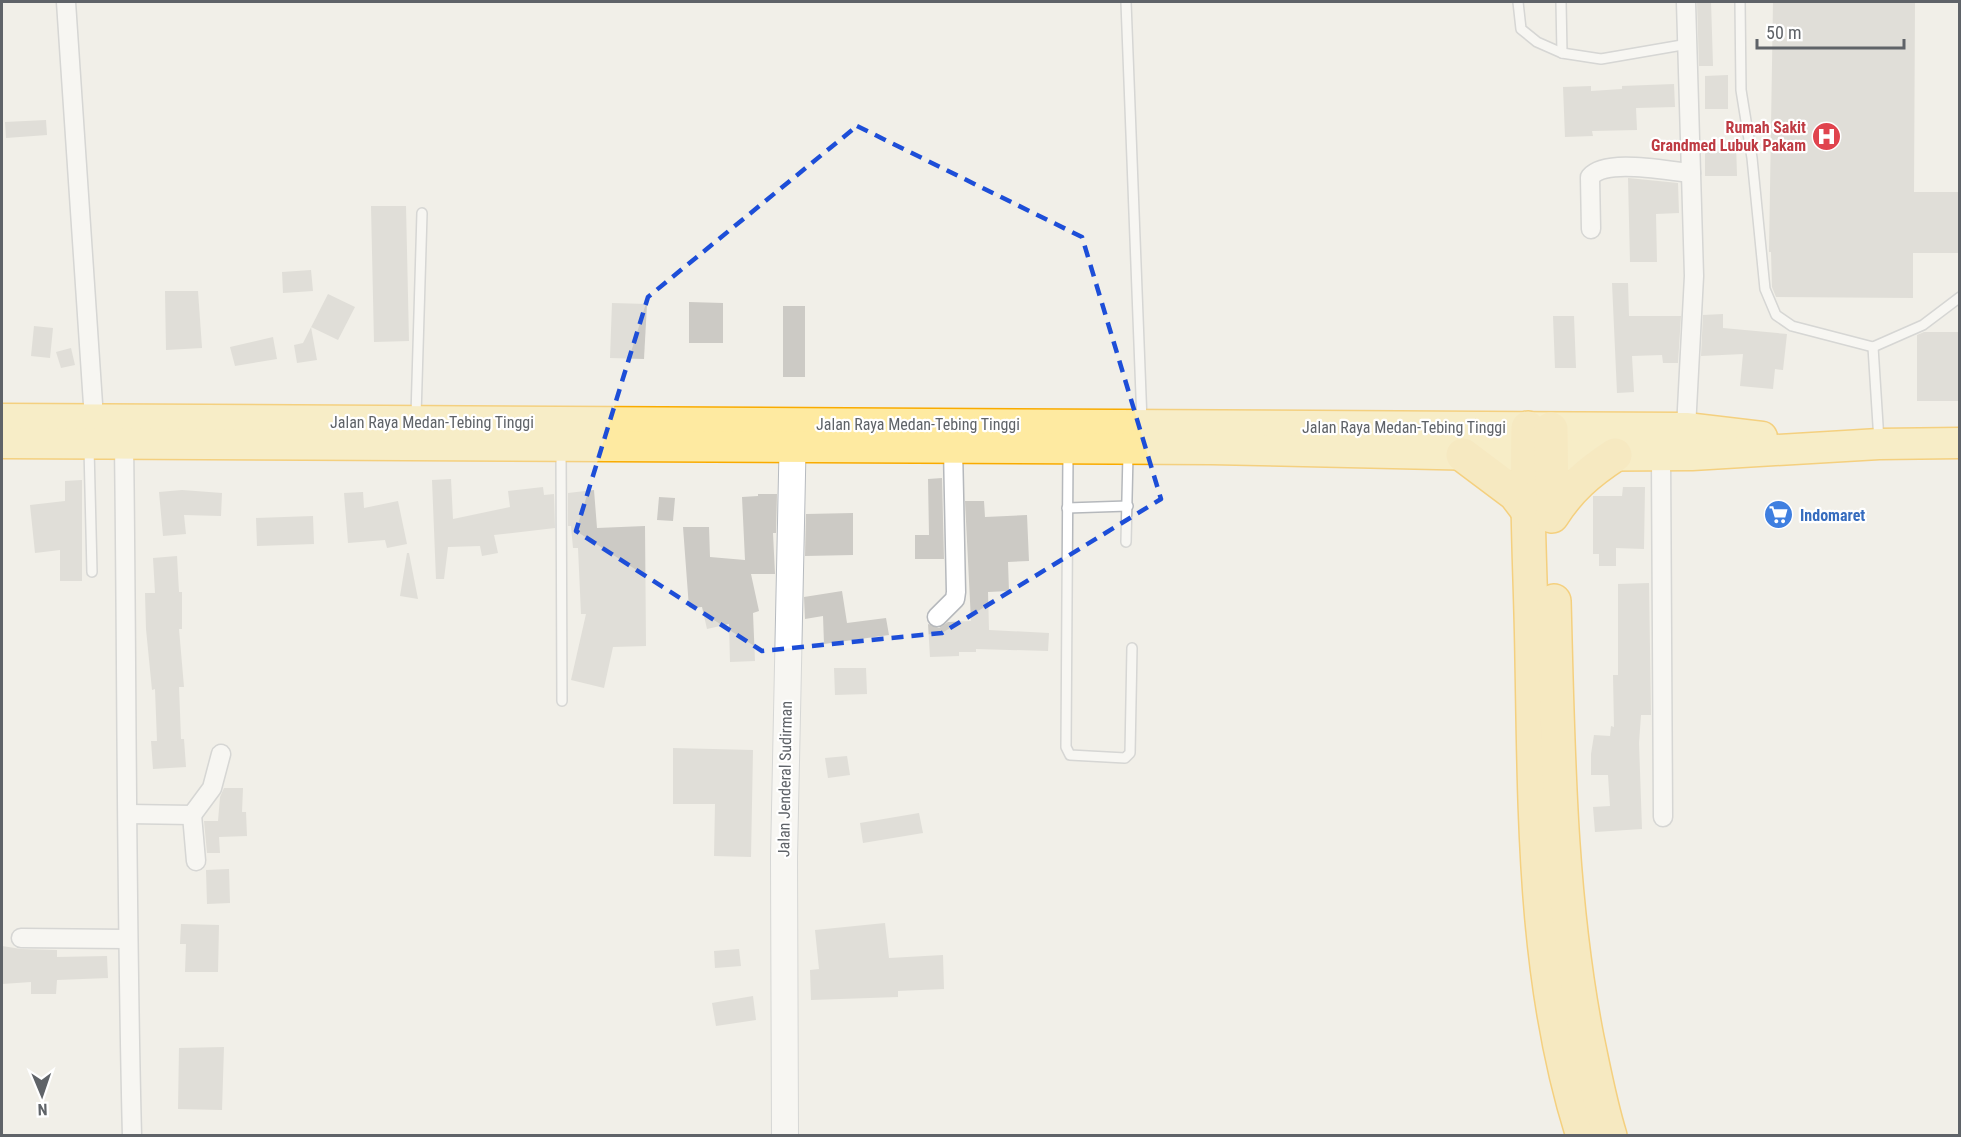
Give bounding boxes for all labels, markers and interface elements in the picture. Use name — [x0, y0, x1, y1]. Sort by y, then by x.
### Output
scale bar — [1757, 12, 1904, 50]
text: 50 m — [1766, 22, 1801, 43]
place label: Rumah Sakit Grandmed Lubuk Pakam — [1651, 118, 1806, 155]
hospital icon: Rumah Sakit Grandmed Lubuk Pakam — [1811, 120, 1843, 152]
street label: Jalan Raya Medan-Tebing Tinggi — [330, 413, 534, 432]
street label: Jalan Raya Medan-Tebing Tinggi — [816, 415, 1020, 434]
street label: Jalan Raya Medan-Tebing Tinggi — [1302, 418, 1506, 437]
supermarket icon: Indomaret — [1763, 499, 1795, 531]
place label: Indomaret — [1800, 506, 1865, 525]
street label: Jalan Jenderal Sudirman — [774, 701, 796, 857]
north arrow — [12, 1065, 72, 1125]
text: N — [37, 1100, 48, 1119]

